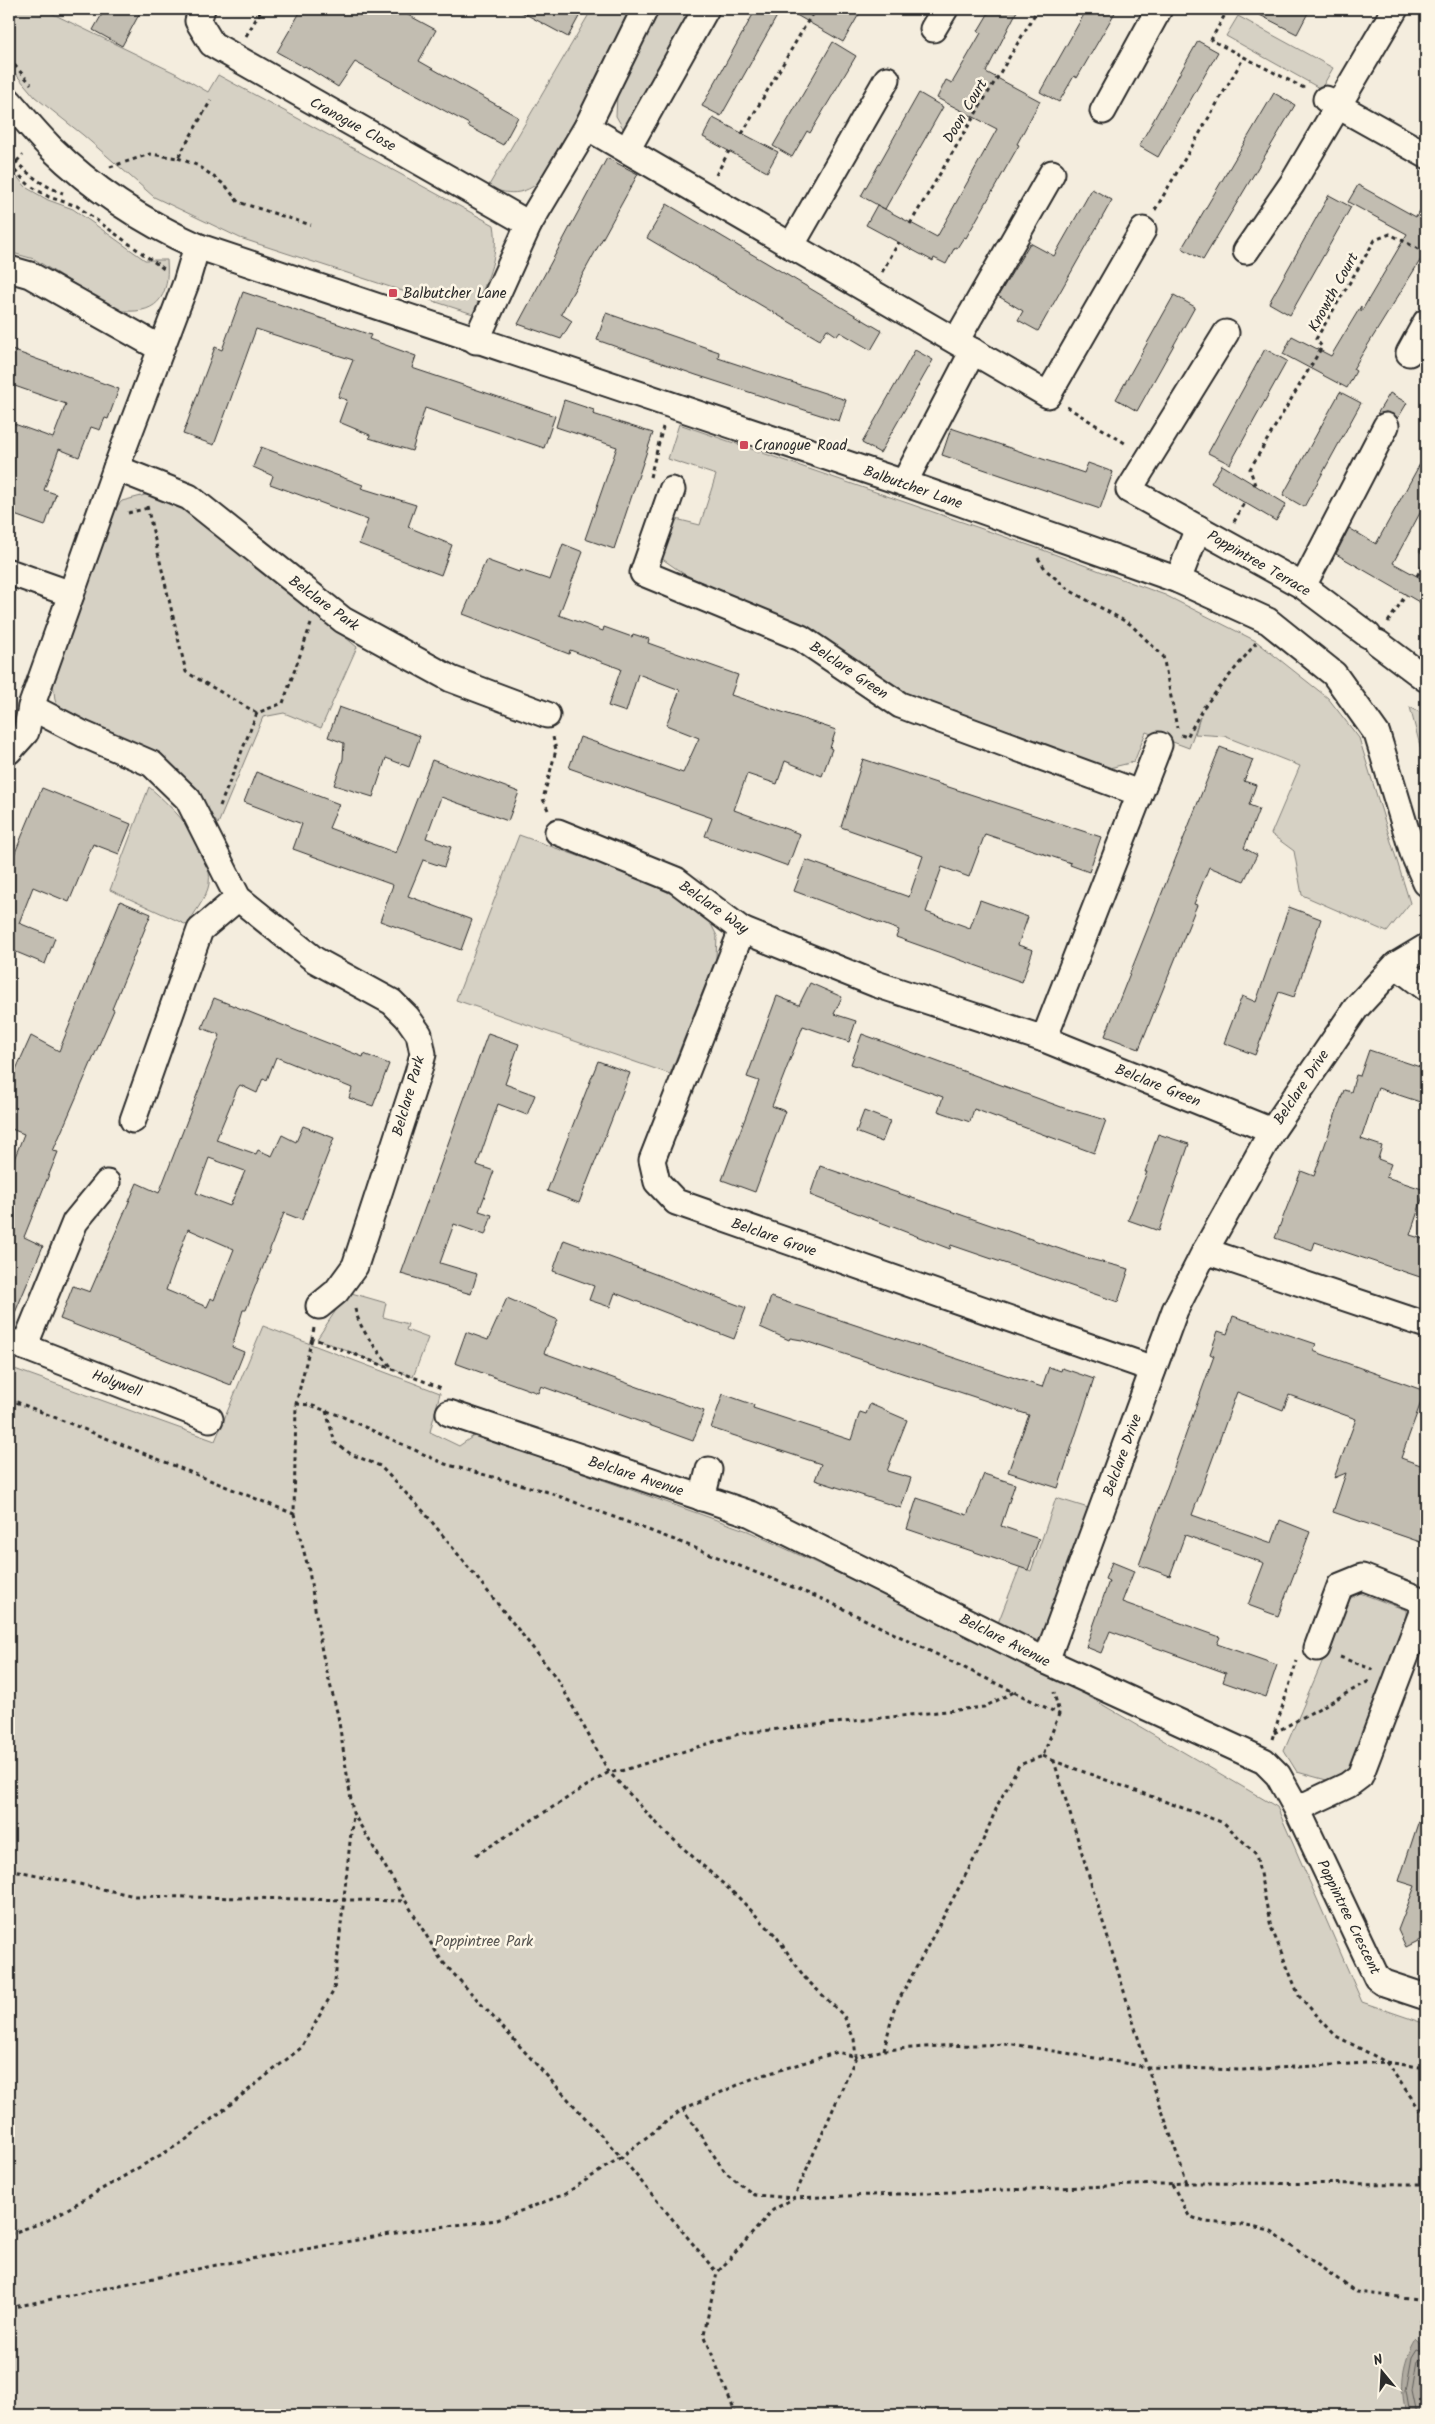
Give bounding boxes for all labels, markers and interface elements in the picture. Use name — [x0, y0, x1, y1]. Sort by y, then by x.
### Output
street label: Doon Court — [937, 75, 995, 148]
street label: Cranogue Close — [305, 91, 400, 159]
street label: Knowth Court — [1302, 248, 1366, 337]
place label: Balbutcher Lane — [403, 282, 507, 306]
marker: Balbutcher Lane — [387, 287, 399, 299]
place label: Cranogue Road — [754, 434, 847, 458]
marker: Cranogue Road — [738, 439, 750, 451]
street label: Balbutcher Lane — [860, 460, 966, 516]
street label: Poppintree Terrace — [1202, 524, 1315, 603]
street label: Belclare Park — [283, 570, 365, 638]
street label: Belclare Green — [804, 636, 893, 706]
street label: Belclare Way — [673, 875, 754, 941]
street label: Belclare Drive — [1268, 1045, 1336, 1130]
street label: Belclare Park — [386, 1052, 432, 1139]
street label: Belclare Green — [1111, 1058, 1204, 1114]
street label: Belclare Grove — [728, 1212, 820, 1264]
street label: Holywell — [88, 1363, 145, 1405]
street label: Belclare Drive — [1097, 1410, 1149, 1500]
street label: Belclare Avenue — [585, 1450, 687, 1504]
street label: Belclare Avenue — [955, 1608, 1054, 1674]
street label: Poppintree Crescent — [1310, 1856, 1386, 1979]
park label: Poppintree Park — [435, 1930, 534, 1954]
north arrow — [1358, 2346, 1408, 2396]
text: N — [1371, 2349, 1386, 2372]

